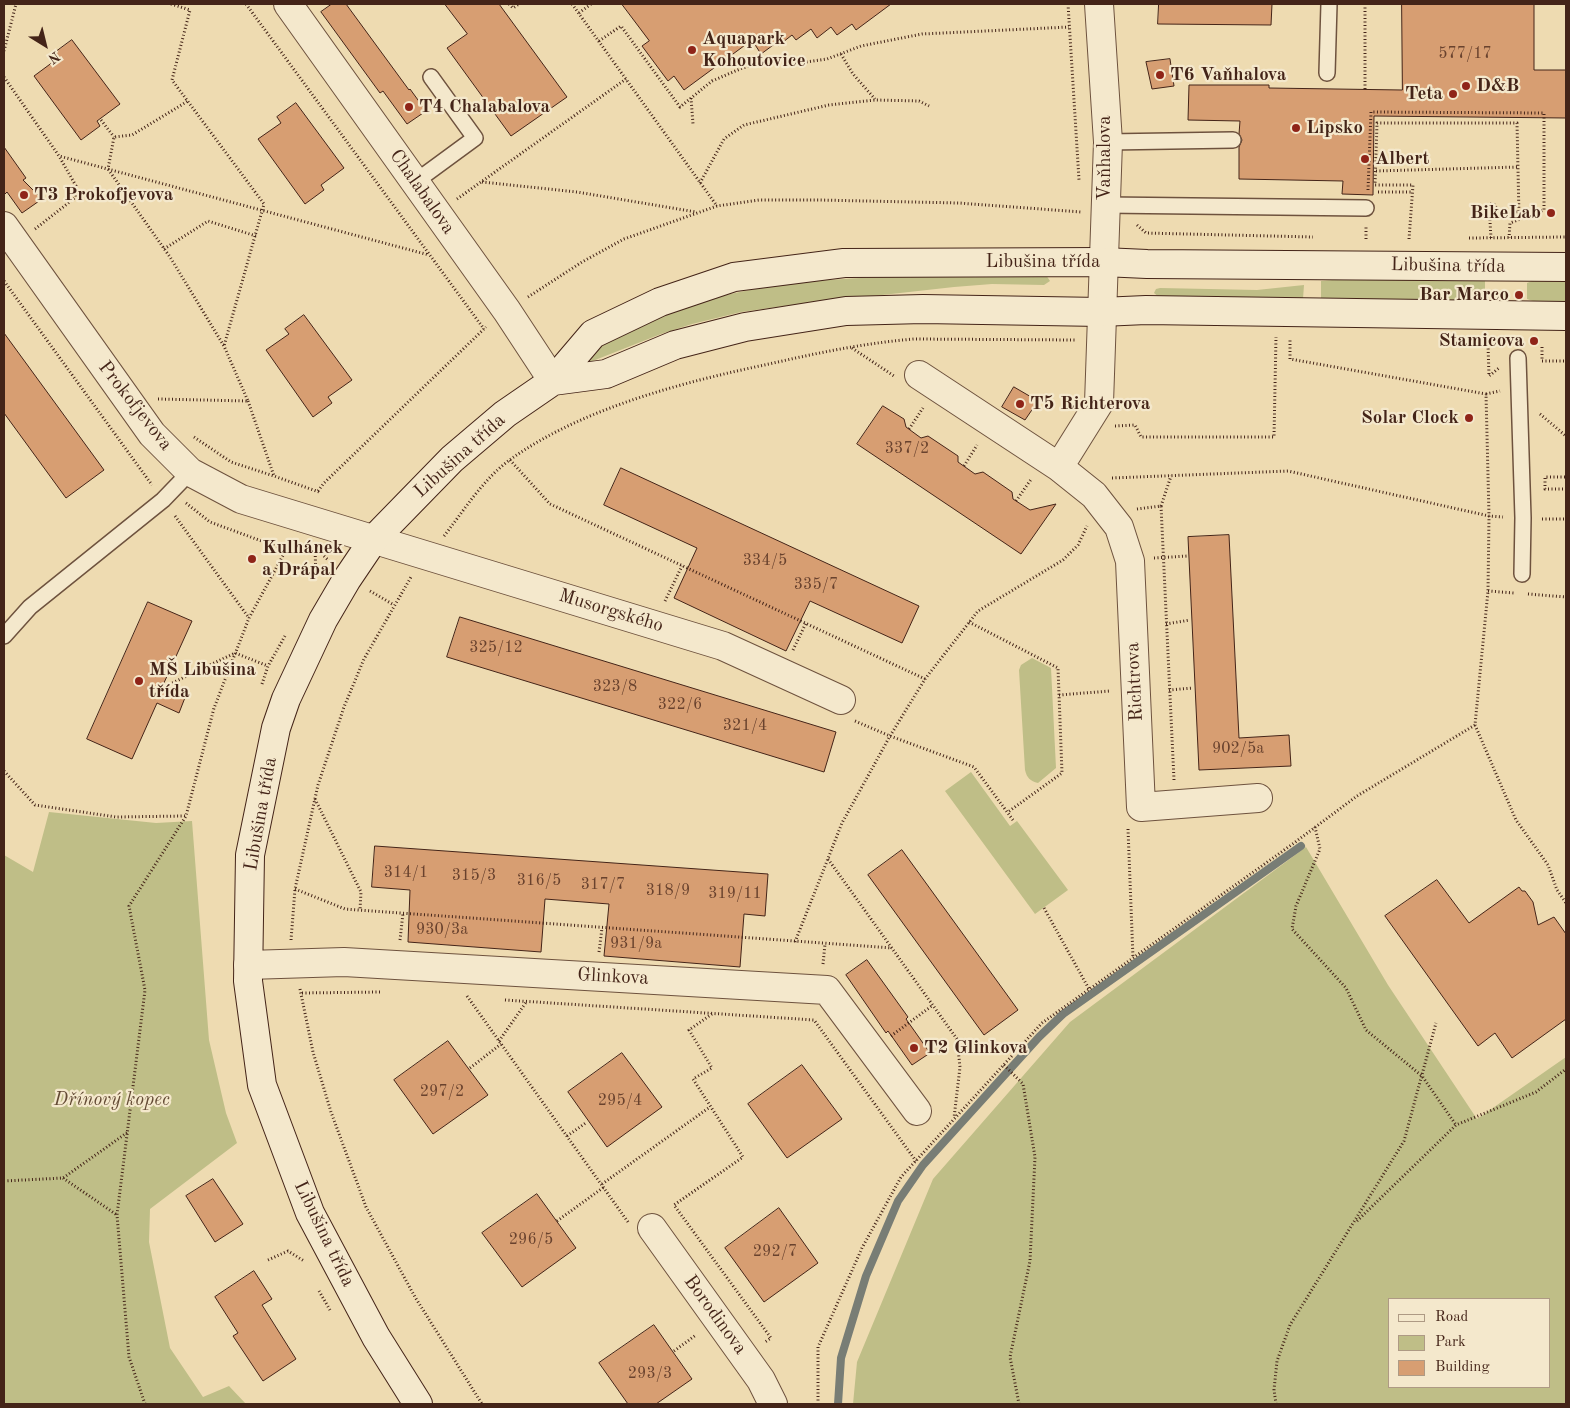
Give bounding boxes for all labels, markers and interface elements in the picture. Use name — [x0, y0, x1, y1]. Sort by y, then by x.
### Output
north arrow — [20, 20, 70, 70]
place label: Aquapark Kohoutovice — [702, 28, 806, 72]
marker: Aquapark Kohoutovice — [686, 44, 698, 56]
house number: 577/17 — [1438, 44, 1492, 64]
text: N — [45, 48, 62, 66]
place label: T6 Vaňhalova — [1170, 64, 1286, 86]
marker: T6 Vaňhalova — [1154, 69, 1166, 81]
place label: D&B — [1476, 75, 1519, 97]
marker: D&B — [1460, 80, 1472, 92]
place label: Teta — [1405, 83, 1443, 105]
marker: Teta — [1447, 88, 1459, 100]
place label: T4 Chalabalova — [419, 96, 550, 118]
marker: T4 Chalabalova — [403, 101, 415, 113]
street label: Vaňhalova — [1094, 115, 1116, 201]
place label: Lipsko — [1306, 117, 1363, 139]
marker: Lipsko — [1290, 122, 1302, 134]
street label: Chalabalova — [384, 145, 460, 239]
place label: Albert — [1375, 148, 1429, 170]
marker: Albert — [1359, 153, 1371, 165]
place label: T3 Prokofjevova — [34, 184, 173, 206]
marker: T3 Prokofjevova — [18, 189, 30, 201]
place label: BikeLab — [1470, 202, 1541, 224]
marker: BikeLab — [1545, 207, 1557, 219]
street label: Libušina třída — [986, 251, 1100, 273]
street label: Libušina třída — [1390, 254, 1506, 278]
place label: Bar Marco — [1419, 284, 1509, 306]
marker: Bar Marco — [1513, 289, 1525, 301]
place label: Stamicova — [1439, 330, 1524, 352]
marker: Stamicova — [1528, 335, 1540, 347]
street label: Prokofjevova — [93, 357, 177, 455]
place label: T5 Richterova — [1030, 393, 1150, 415]
marker: T5 Richterova — [1014, 398, 1026, 410]
place label: Solar Clock — [1361, 407, 1459, 429]
street label: Libušina třída — [410, 409, 510, 503]
marker: Solar Clock — [1463, 412, 1475, 424]
house number: 337/2 — [885, 439, 929, 459]
place label: Kulhánek a Drápal — [262, 537, 343, 581]
house number: 334/5 — [743, 551, 787, 571]
marker: Kulhánek a Drápal — [246, 553, 258, 565]
house number: 335/7 — [794, 575, 838, 595]
street label: Musorgského — [556, 584, 666, 638]
house number: 325/12 — [469, 638, 523, 658]
street label: Richtrova — [1122, 642, 1148, 722]
place label: MŠ Libušina třída — [149, 659, 256, 703]
marker: MŠ Libušina třída — [133, 675, 145, 687]
house number: 323/8 — [593, 677, 637, 697]
house number: 322/6 — [658, 695, 702, 715]
house number: 321/4 — [723, 716, 767, 736]
house number: 902/5a — [1212, 739, 1264, 759]
street label: Libušina třída — [240, 755, 282, 873]
house number: 314/1 — [384, 863, 428, 883]
house number: 315/3 — [452, 866, 496, 886]
house number: 316/5 — [517, 871, 561, 891]
house number: 317/7 — [581, 875, 625, 895]
house number: 318/9 — [646, 881, 690, 901]
house number: 319/11 — [708, 884, 762, 904]
house number: 930/3a — [416, 920, 468, 940]
house number: 931/9a — [610, 934, 662, 954]
street label: Glinkova — [577, 964, 649, 990]
place label: T2 Glinkova — [924, 1037, 1028, 1059]
marker: T2 Glinkova — [908, 1042, 920, 1054]
house number: 297/2 — [420, 1082, 464, 1102]
park label: Dřínový kopec — [54, 1089, 170, 1111]
house number: 295/4 — [598, 1091, 642, 1111]
street label: Libušina třída — [289, 1177, 359, 1291]
house number: 296/5 — [509, 1230, 553, 1250]
house number: 292/7 — [753, 1242, 797, 1262]
street label: Borodinova — [679, 1271, 751, 1359]
legend — [1388, 1298, 1550, 1388]
text: Road — [1435, 1310, 1468, 1325]
text: Park — [1435, 1335, 1466, 1350]
text: Building — [1435, 1360, 1490, 1375]
house number: 293/3 — [628, 1364, 672, 1384]

